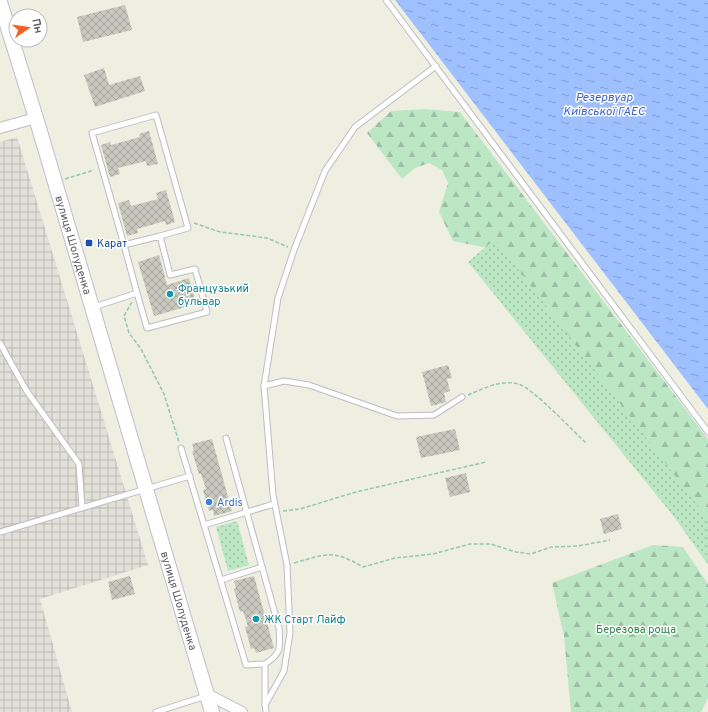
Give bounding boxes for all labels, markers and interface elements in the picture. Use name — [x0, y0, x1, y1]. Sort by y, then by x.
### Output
north arrow — [8, 8, 48, 48]
text: Пн — [28, 17, 45, 35]
water label: Резервуар Київської ГАЕС — [563, 90, 646, 120]
street label: вулиця Шолуденка — [51, 194, 94, 297]
place label: Карат — [97, 237, 127, 251]
marker: Карат — [84, 238, 94, 248]
place label: Французький бульвар — [178, 282, 249, 309]
marker: Французький бульвар — [165, 289, 175, 299]
place label: Ardis — [217, 496, 243, 510]
marker: Ardis — [204, 497, 214, 507]
street label: вулиця Шолуденка — [157, 550, 199, 652]
place label: ЖК Старт Лайф — [264, 613, 346, 627]
marker: ЖК Старт Лайф — [251, 614, 261, 624]
park label: Березова роща — [596, 623, 676, 637]

